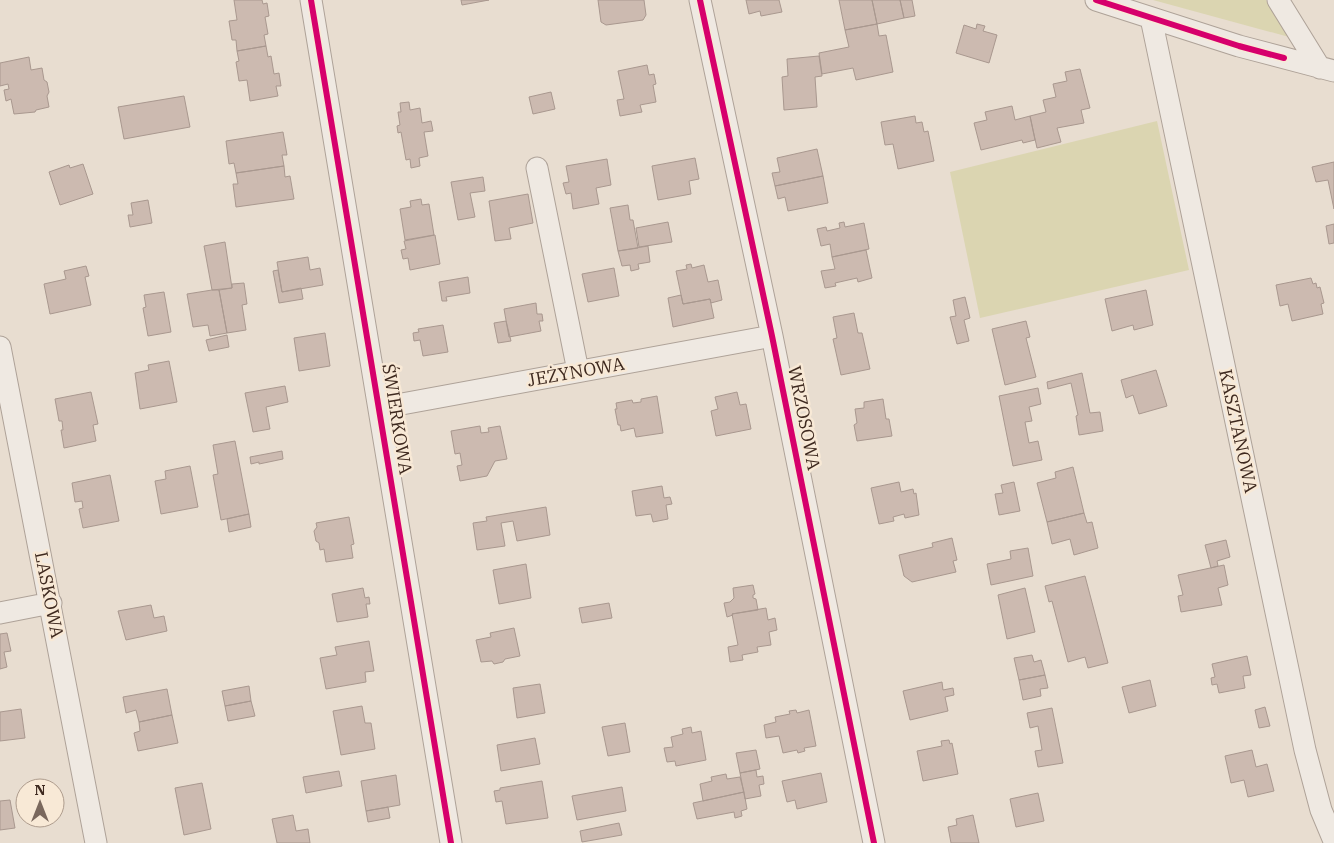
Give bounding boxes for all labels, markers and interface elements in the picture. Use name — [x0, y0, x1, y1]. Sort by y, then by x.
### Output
street label: JEŻYNOWA — [525, 352, 627, 391]
street label: ŚWIERKOWA — [377, 362, 418, 477]
street label: WRZOSOWA — [783, 364, 826, 473]
street label: KASZTANOWA — [1214, 367, 1263, 496]
street label: LASKOWA — [30, 550, 69, 641]
north arrow — [15, 778, 65, 828]
text: N — [34, 781, 46, 799]

